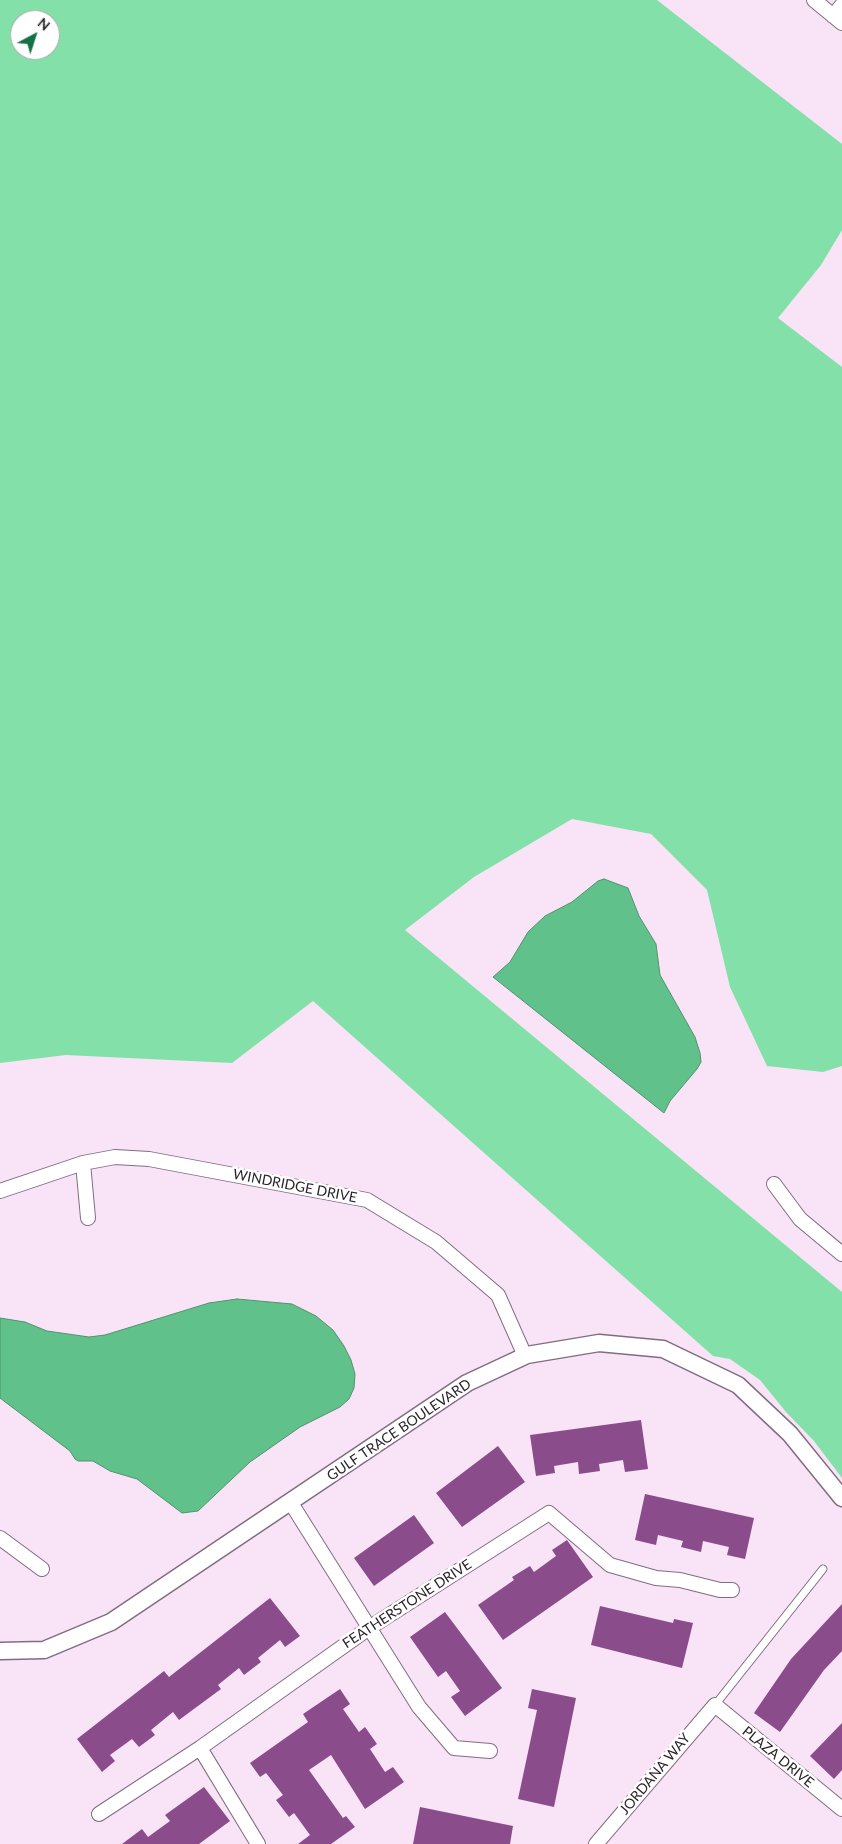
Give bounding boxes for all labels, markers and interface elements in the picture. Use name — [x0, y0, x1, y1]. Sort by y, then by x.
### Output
north arrow — [10, 10, 60, 60]
text: N — [35, 14, 54, 34]
street label: WINDRIDGE DRIVE — [232, 1166, 358, 1206]
street label: GULF TRACE BOULEVARD — [324, 1376, 474, 1484]
street label: FEATHERSTONE DRIVE — [339, 1556, 475, 1652]
street label: PLAZA DRIVE — [739, 1723, 817, 1791]
street label: JORDANA WAY — [616, 1730, 694, 1818]

